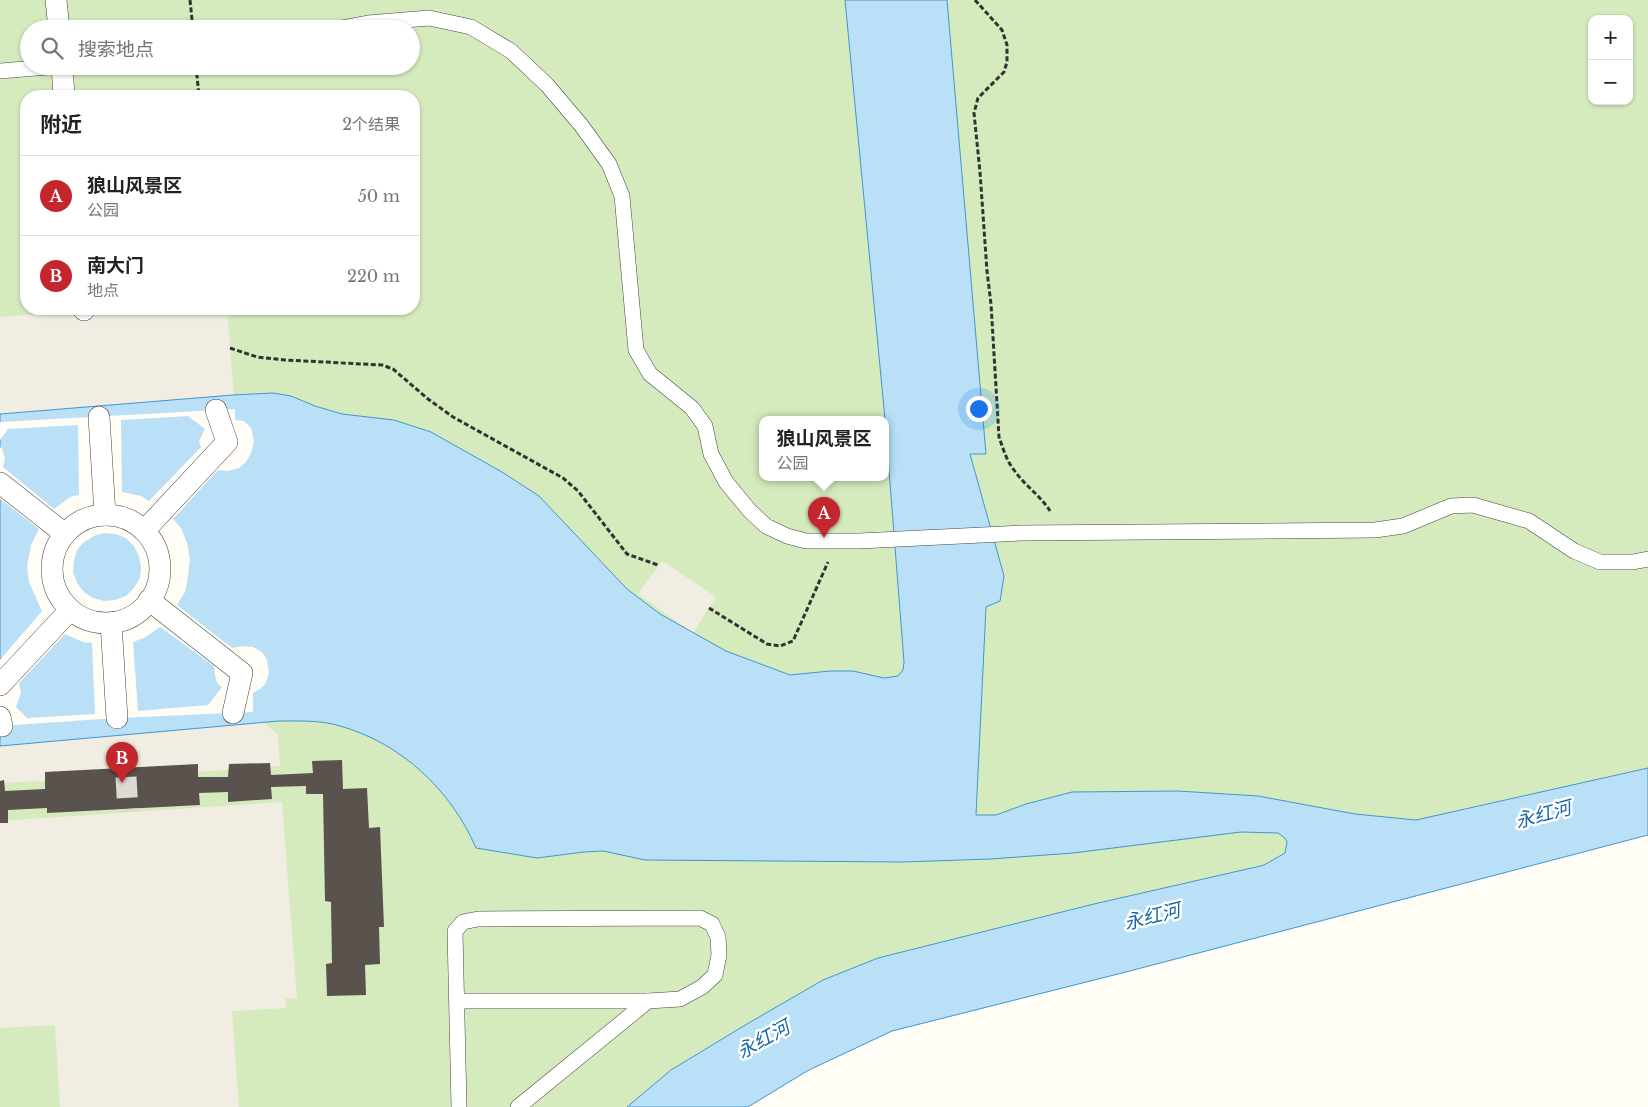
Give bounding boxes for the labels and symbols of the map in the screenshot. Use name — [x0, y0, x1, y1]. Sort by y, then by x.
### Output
your location — [966, 396, 992, 422]
pin: A — [808, 497, 840, 538]
pin: B — [106, 742, 138, 783]
water label: 永红河 — [1513, 795, 1577, 833]
water label: 永红河 — [1122, 897, 1186, 935]
water label: 永红河 — [733, 1014, 797, 1063]

